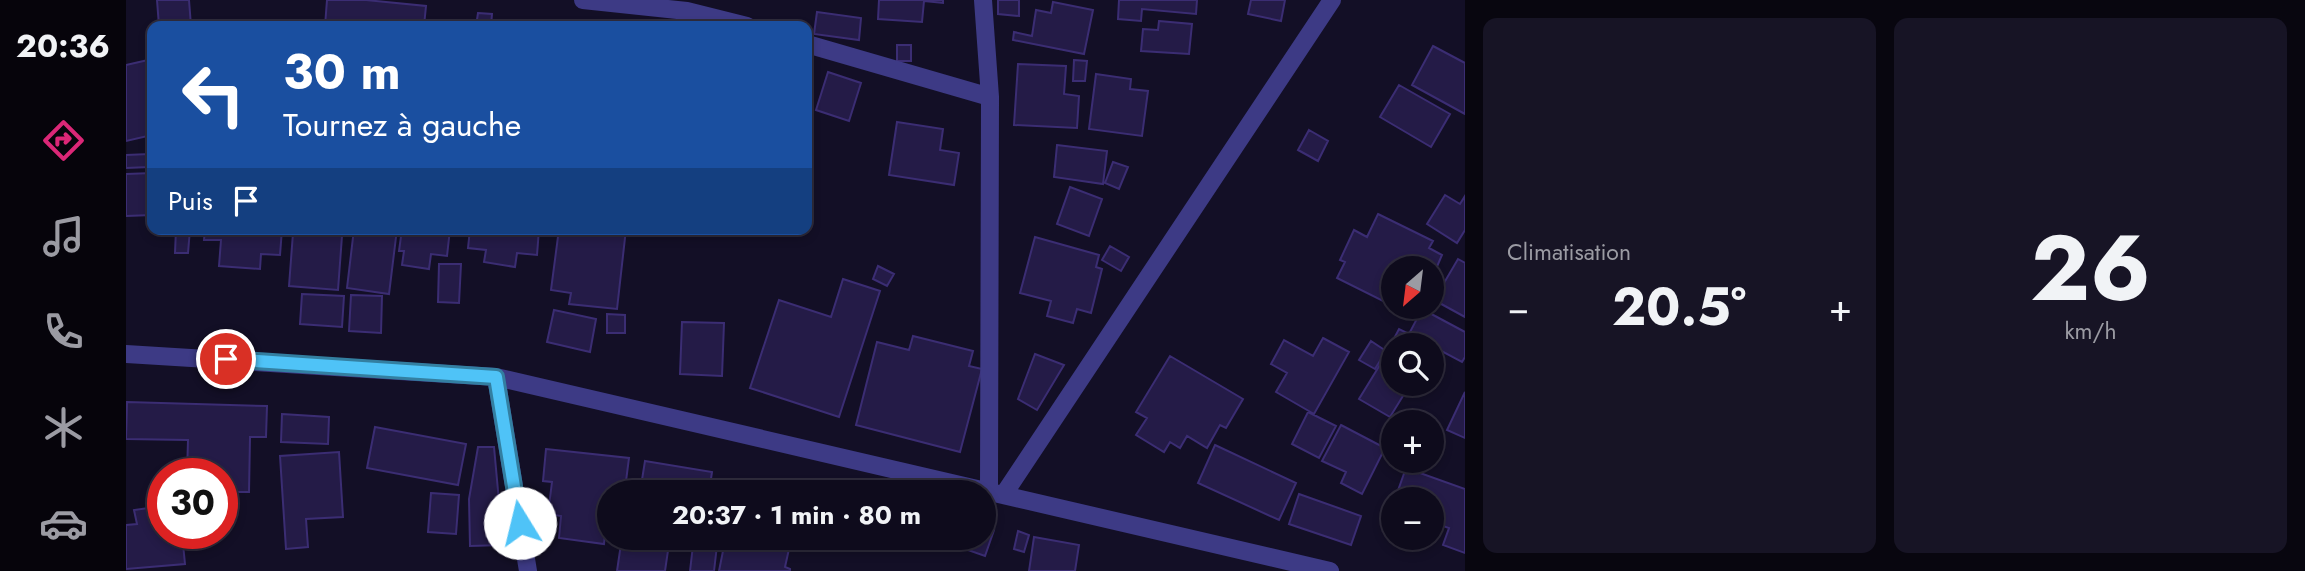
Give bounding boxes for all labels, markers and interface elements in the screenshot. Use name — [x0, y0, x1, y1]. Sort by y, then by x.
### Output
text: 20:36 — [16, 23, 110, 69]
text: 30 m — [283, 37, 401, 107]
icon: left — [168, 49, 259, 140]
text: Tournez à gauche — [283, 102, 521, 148]
icon: directions — [39, 116, 88, 165]
text: Puis — [168, 182, 213, 220]
icon: arrive — [227, 182, 265, 220]
text: 26 — [2030, 203, 2151, 334]
icon: music — [39, 212, 88, 261]
text: Climatisation — [1507, 235, 1631, 269]
north arrow — [1381, 256, 1444, 318]
map controls — [1381, 256, 1444, 550]
text: 20.5° — [1612, 269, 1746, 345]
text: − — [1507, 280, 1529, 335]
text: + — [1829, 280, 1852, 335]
icon: phone — [39, 307, 88, 356]
text: km/h — [2065, 314, 2116, 348]
pin — [196, 329, 256, 389]
button: search — [1381, 333, 1444, 396]
icon: arrive — [207, 340, 245, 378]
icon: climate — [39, 403, 88, 452]
button: + — [1381, 410, 1444, 473]
speed limit sign: 30 — [147, 458, 238, 549]
position arrow — [483, 486, 557, 560]
button: − — [1381, 487, 1444, 550]
text: 20:37 · 1 min · 80 m — [672, 496, 921, 534]
icon: car — [39, 499, 88, 548]

